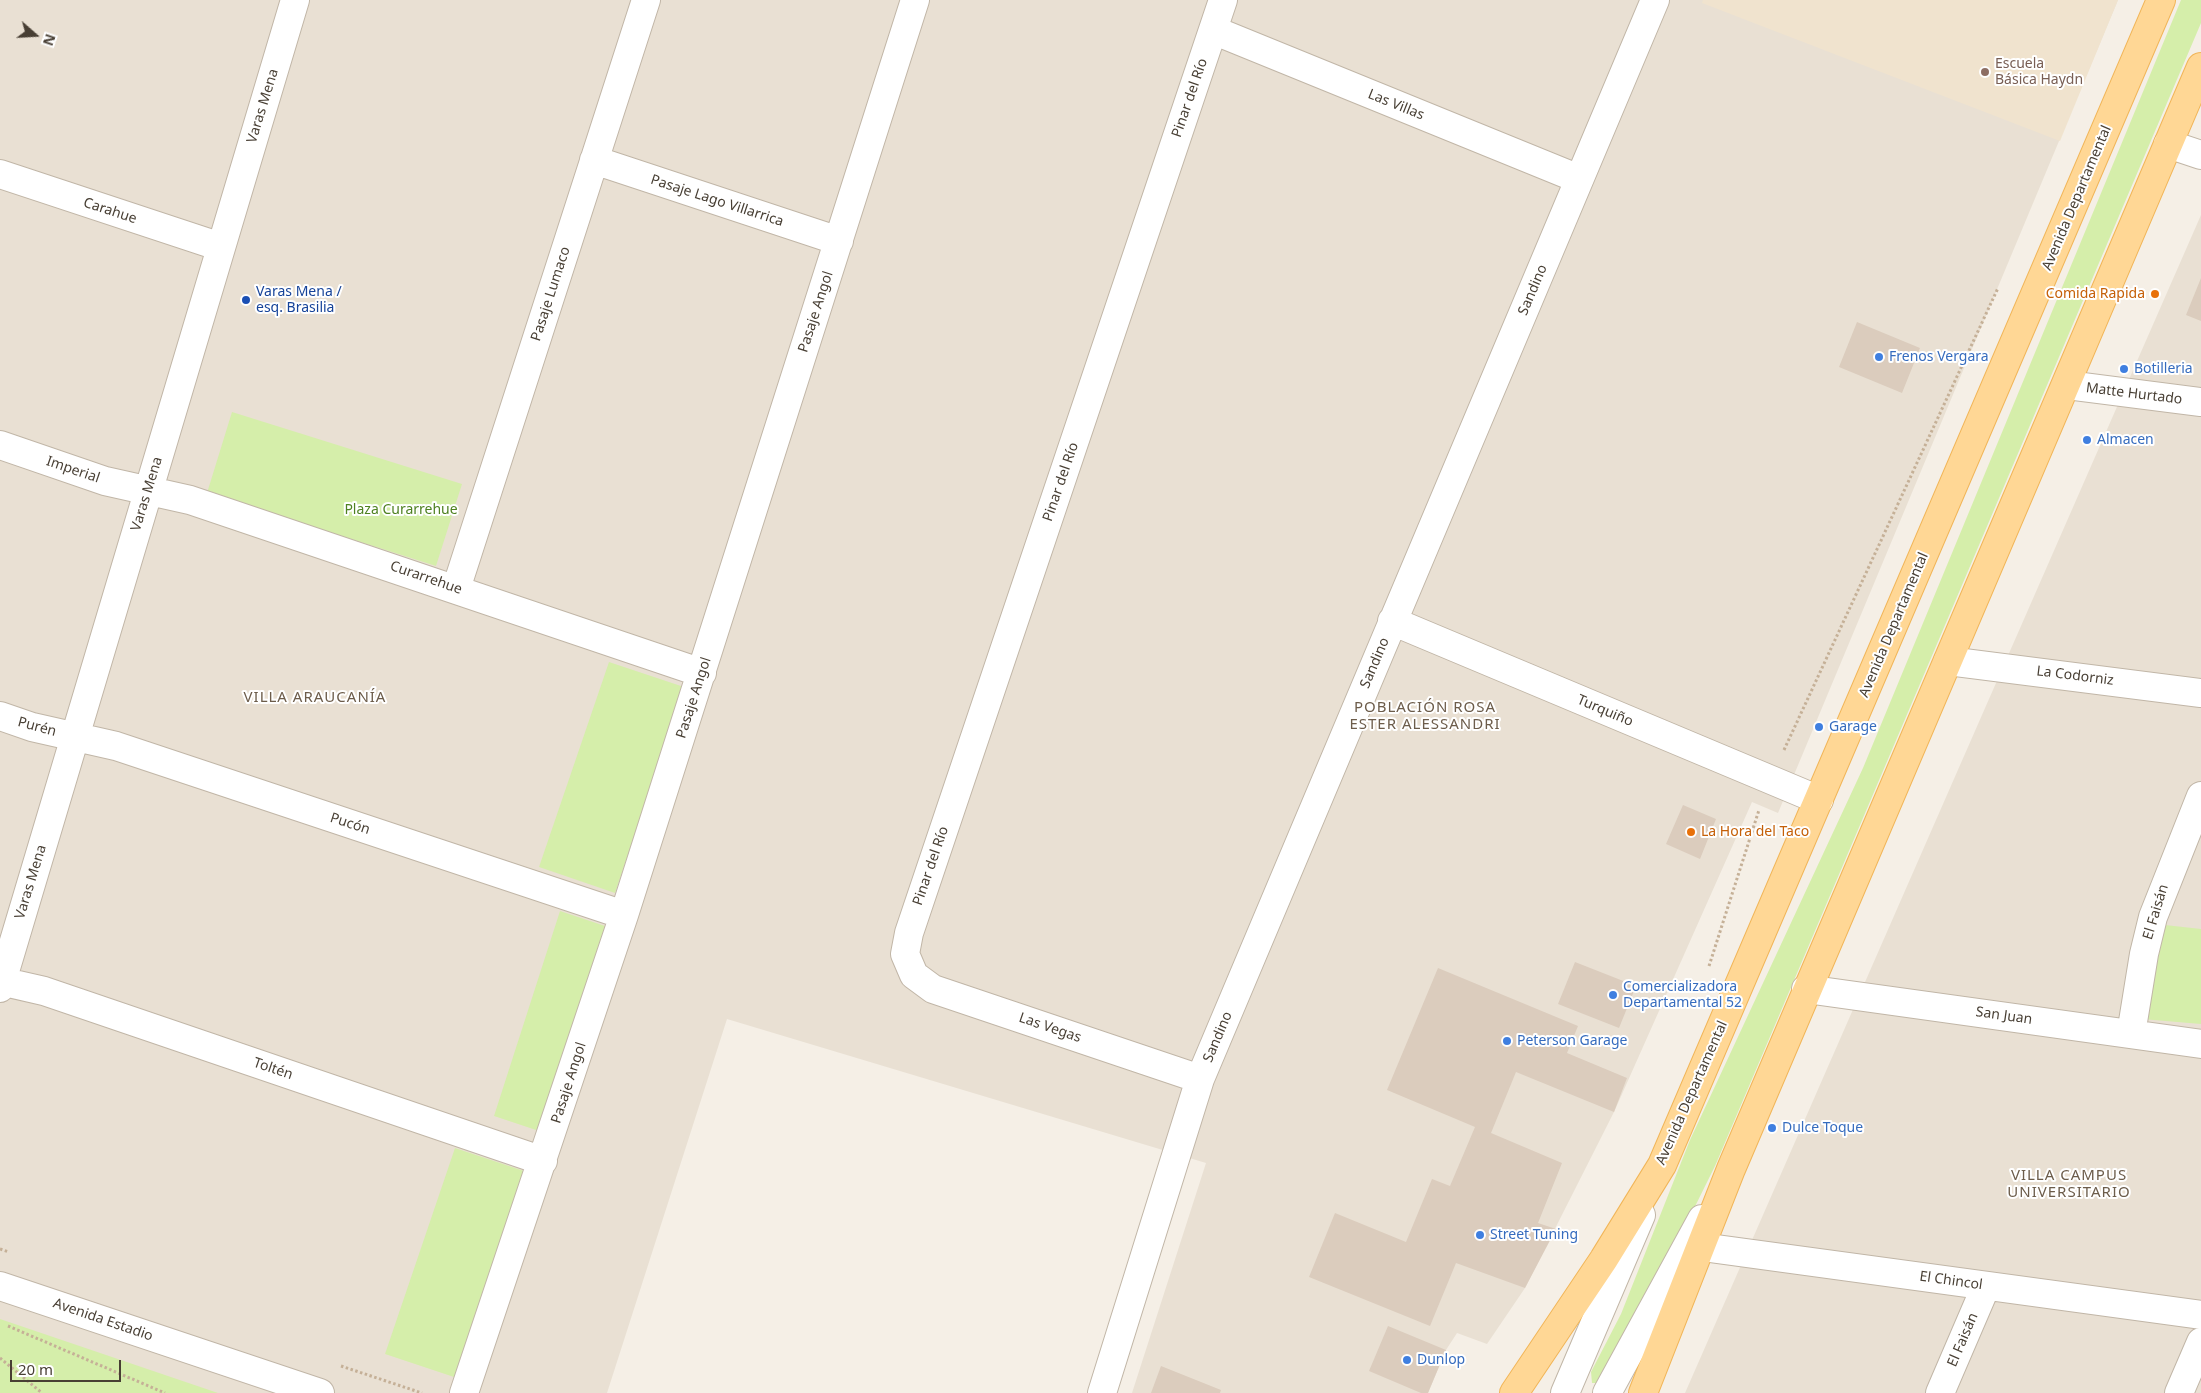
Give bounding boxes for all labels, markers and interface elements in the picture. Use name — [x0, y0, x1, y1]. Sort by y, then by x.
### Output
north arrow — [10, 10, 60, 60]
text: N — [39, 32, 60, 49]
street label: Pinar del Río — [1169, 56, 1211, 140]
place label: Escuela Básica Haydn — [1995, 56, 2083, 88]
marker: Escuela Básica Haydn — [1979, 66, 1991, 78]
street label: Varas Mena — [244, 67, 282, 145]
street label: Las Villas — [1365, 86, 1427, 124]
street label: Avenida Departamental — [2039, 123, 2115, 273]
street label: Pasaje Lago Villarrica — [648, 172, 786, 230]
street label: Carahue — [81, 194, 139, 228]
street label: Pasaje Lumaco — [528, 245, 574, 343]
street label: Sandino — [1515, 262, 1551, 318]
street label: Pasaje Angol — [795, 269, 837, 355]
place label: Varas Mena / esq. Brasilia — [256, 284, 342, 316]
place label: Comida Rapida — [2046, 286, 2145, 302]
marker: Comida Rapida — [2149, 288, 2161, 300]
marker: Varas Mena / esq. Brasilia — [240, 294, 252, 306]
place label: Frenos Vergara — [1889, 349, 1989, 365]
marker: Frenos Vergara — [1873, 351, 1885, 363]
place label: Botilleria — [2134, 361, 2193, 377]
marker: Botilleria — [2118, 363, 2130, 375]
street label: Matte Hurtado — [2085, 380, 2183, 408]
place label: Almacen — [2097, 432, 2154, 448]
marker: Almacen — [2081, 434, 2093, 446]
street label: Pinar del Río — [1040, 440, 1082, 524]
street label: Imperial — [44, 453, 102, 487]
street label: Varas Mena — [128, 455, 166, 533]
park label: Plaza Curarrehue — [344, 502, 458, 518]
street label: Avenida Departamental — [1856, 550, 1932, 700]
street label: Curarrehue — [388, 558, 464, 598]
street label: Sandino — [1357, 635, 1393, 691]
street label: Pasaje Angol — [673, 655, 715, 741]
street label: La Codorniz — [2035, 663, 2115, 689]
district label: VILLA ARAUCANÍA — [242, 689, 388, 707]
street label: Turquiño — [1574, 692, 1636, 730]
district label: POBLACIÓN ROSA ESTER ALESSANDRI — [1347, 699, 1503, 734]
street label: Purén — [16, 714, 58, 740]
place label: Garage — [1829, 719, 1877, 735]
marker: Garage — [1813, 721, 1825, 733]
street label: Pucón — [328, 810, 372, 838]
street label: Pinar del Río — [910, 824, 952, 908]
place label: La Hora del Taco — [1701, 824, 1809, 840]
marker: La Hora del Taco — [1685, 826, 1697, 838]
street label: Varas Mena — [12, 843, 50, 921]
street label: El Faisán — [2140, 882, 2172, 942]
place label: Comercializadora Departamental 52 — [1623, 979, 1742, 1012]
marker: Comercializadora Departamental 52 — [1607, 989, 1619, 1001]
street label: San Juan — [1975, 1004, 2033, 1028]
street label: Sandino — [1200, 1009, 1236, 1065]
street label: Las Vegas — [1017, 1010, 1083, 1046]
street label: Avenida Departamental — [1653, 1018, 1731, 1168]
place label: Peterson Garage — [1517, 1033, 1627, 1049]
marker: Peterson Garage — [1501, 1035, 1513, 1047]
street label: Pasaje Angol — [548, 1040, 590, 1126]
street label: Toltén — [251, 1054, 295, 1084]
place label: Dulce Toque — [1782, 1120, 1863, 1136]
marker: Dulce Toque — [1766, 1122, 1778, 1134]
district label: VILLA CAMPUS UNIVERSITARIO — [2006, 1167, 2132, 1202]
place label: Street Tuning — [1490, 1227, 1578, 1243]
marker: Street Tuning — [1474, 1229, 1486, 1241]
street label: El Chincol — [1918, 1268, 1984, 1294]
street label: Avenida Estadio — [51, 1295, 155, 1345]
street label: El Faisán — [1944, 1310, 1982, 1370]
scale bar — [12, 1350, 124, 1382]
place label: Dunlop — [1417, 1352, 1465, 1368]
marker: Dunlop — [1401, 1354, 1413, 1366]
text: 20 m — [18, 1359, 53, 1379]

